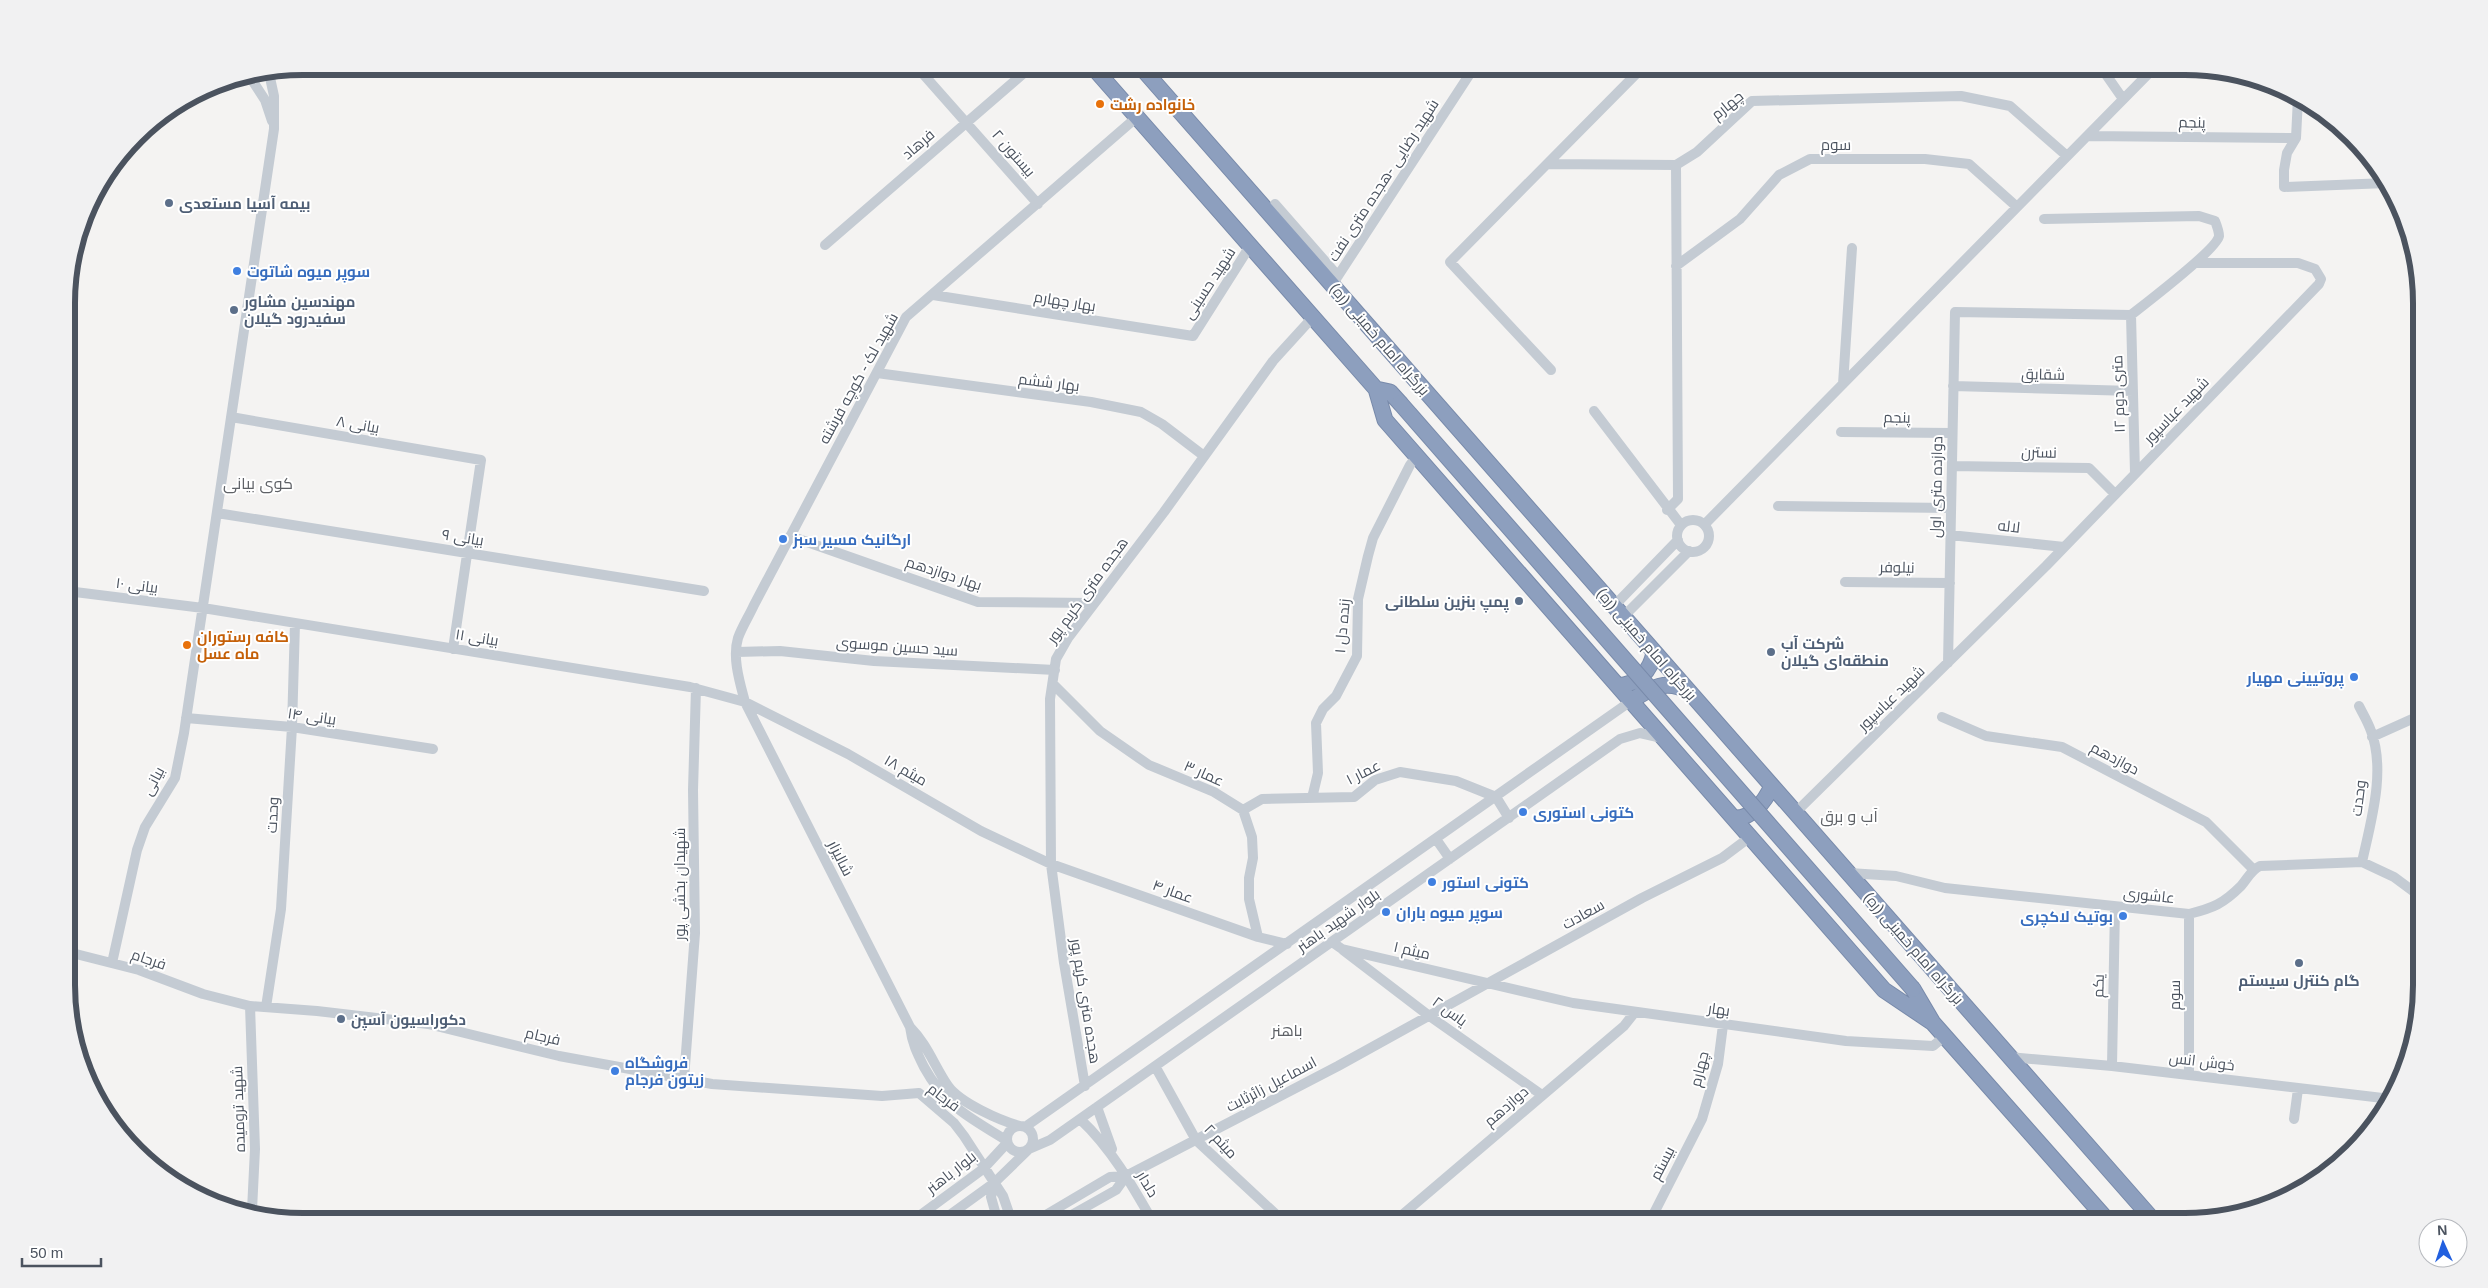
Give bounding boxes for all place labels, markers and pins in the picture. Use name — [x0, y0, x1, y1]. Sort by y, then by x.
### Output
place label: خانواده رشت — [1110, 96, 1195, 114]
marker: خانواده رشت — [1094, 98, 1106, 110]
place label: بیمه آسیا مستعدی — [179, 195, 311, 213]
marker: بیمه آسیا مستعدی — [163, 197, 175, 209]
place label: سوپر میوه شاتوت — [247, 263, 370, 283]
marker: سوپر میوه شاتوت — [231, 265, 243, 277]
place label: مهندسین مشاور سفیدرود گیلان — [243, 293, 355, 328]
marker: مهندسین مشاور سفیدرود گیلان — [228, 304, 240, 316]
place label: ارگانیک مسیر سبز — [792, 531, 911, 549]
marker: ارگانیک مسیر سبز — [777, 533, 789, 545]
place label: پمپ بنزین سلطانی — [1385, 593, 1510, 613]
marker: پمپ بنزین سلطانی — [1513, 595, 1525, 607]
place label: کافه رستوران ماه عسل — [197, 628, 289, 663]
place label: شرکت آب منطقه‌ای گیلان — [1781, 635, 1889, 670]
marker: کافه رستوران ماه عسل — [181, 639, 193, 651]
marker: شرکت آب منطقه‌ای گیلان — [1765, 646, 1777, 658]
place label: پروتیینی مهیار — [2246, 669, 2345, 689]
marker: پروتیینی مهیار — [2348, 671, 2360, 683]
place label: کتونی استوری — [1533, 804, 1634, 822]
marker: کتونی استوری — [1517, 806, 1529, 818]
place label: کتونی استور — [1441, 874, 1529, 892]
marker: کتونی استور — [1426, 876, 1438, 888]
place label: سوپر میوه باران — [1396, 904, 1503, 924]
marker: سوپر میوه باران — [1380, 906, 1392, 918]
place label: بوتیک لاکچری — [2020, 908, 2113, 928]
marker: بوتیک لاکچری — [2117, 910, 2129, 922]
marker: گام کنترل سیستم — [2293, 957, 2305, 969]
place label: گام کنترل سیستم — [2238, 972, 2360, 991]
place label: دکوراسیون آسپن — [351, 1011, 466, 1031]
marker: دکوراسیون آسپن — [335, 1013, 347, 1025]
place label: فروشگاه زیتون فرجام — [625, 1054, 704, 1090]
marker: فروشگاه زیتون فرجام — [609, 1065, 621, 1077]

